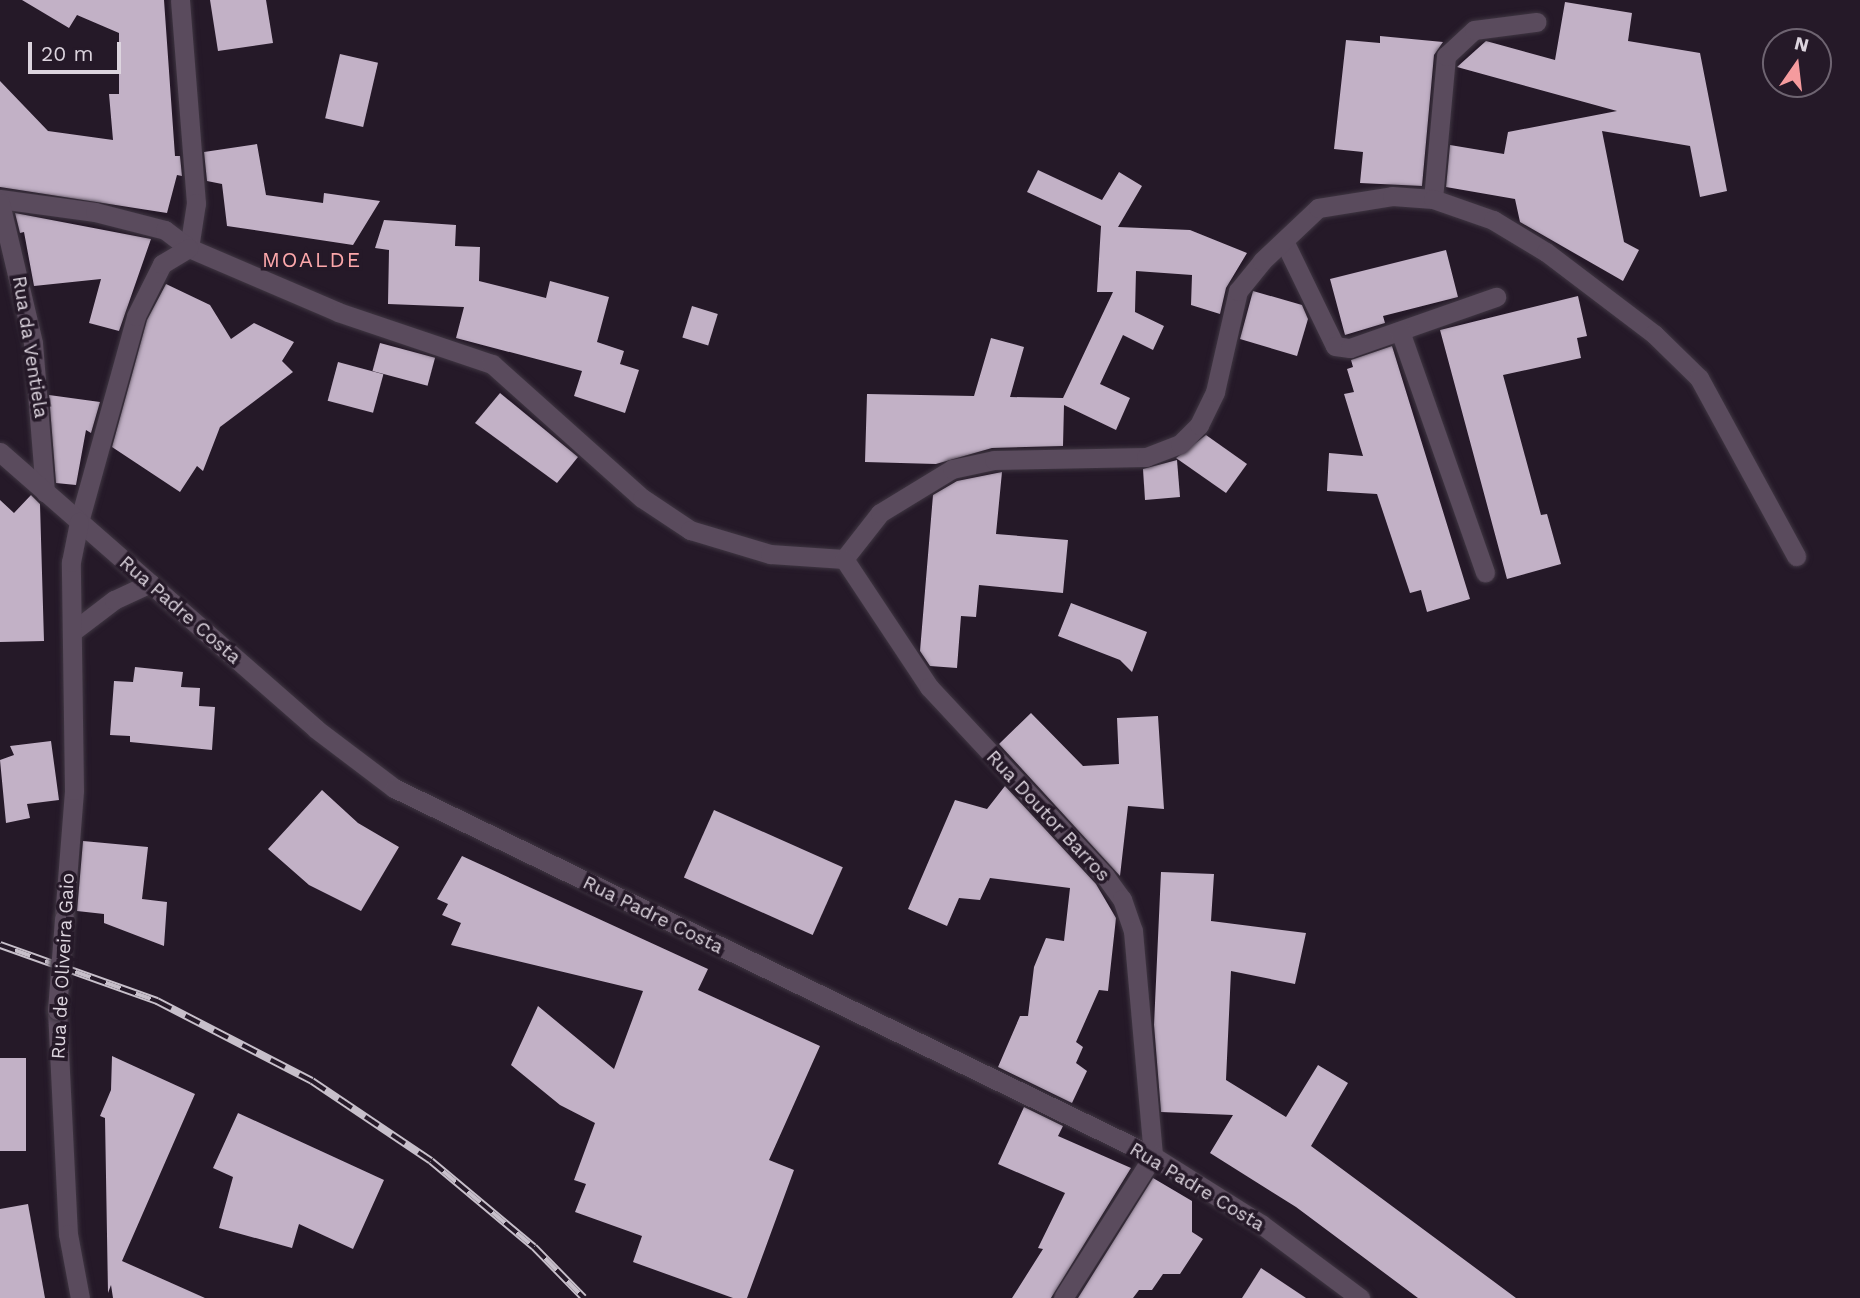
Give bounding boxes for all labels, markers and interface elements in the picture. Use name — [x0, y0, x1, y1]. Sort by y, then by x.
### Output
scale bar — [32, 28, 124, 72]
north arrow — [1762, 28, 1832, 98]
text: N — [1792, 31, 1811, 57]
text: 20 m — [41, 41, 93, 66]
district label: MOALDE — [263, 247, 361, 273]
street label: Rua da Ventiela — [7, 274, 53, 420]
street label: Rua Padre Costa — [115, 551, 245, 669]
street label: Rua Doutor Barros — [981, 745, 1115, 887]
street label: Rua Padre Costa — [579, 871, 727, 959]
street label: Rua de Oliveira Gaio — [47, 872, 79, 1060]
street label: Rua Padre Costa — [1125, 1138, 1269, 1236]

